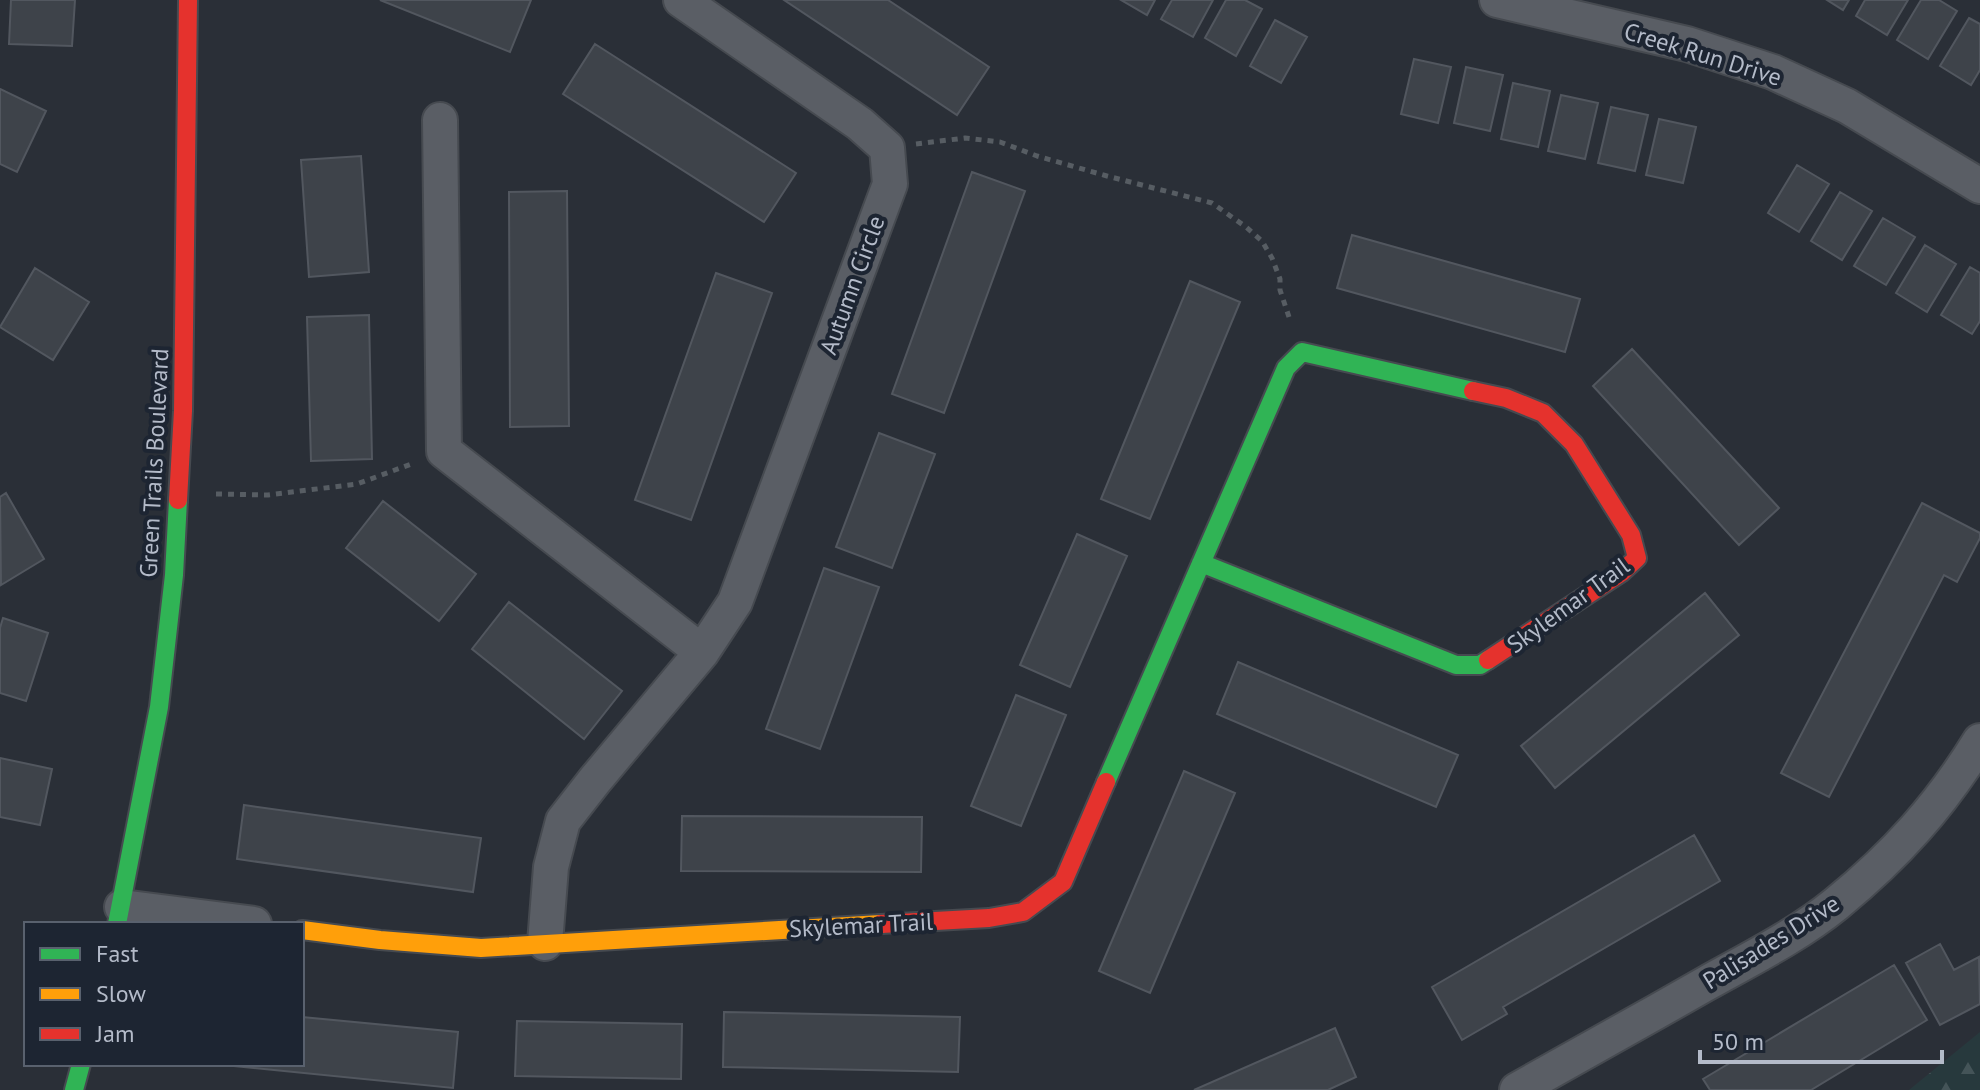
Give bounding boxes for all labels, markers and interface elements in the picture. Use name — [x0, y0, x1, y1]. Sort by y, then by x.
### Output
street label: Creek Run Drive — [1620, 15, 1786, 93]
street label: Autumn Circle — [813, 211, 891, 359]
street label: Green Trails Boulevard — [133, 348, 175, 578]
street label: Skylemar Trail — [1501, 550, 1635, 660]
street label: Palisades Drive — [1697, 888, 1845, 996]
street label: Skylemar Trail — [788, 906, 934, 944]
legend — [24, 922, 304, 1066]
text: Fast — [96, 938, 139, 969]
text: Slow — [96, 978, 146, 1009]
scale bar — [1700, 1014, 1942, 1064]
text: Jam — [95, 1018, 134, 1049]
text: 50 m — [1712, 1026, 1764, 1057]

